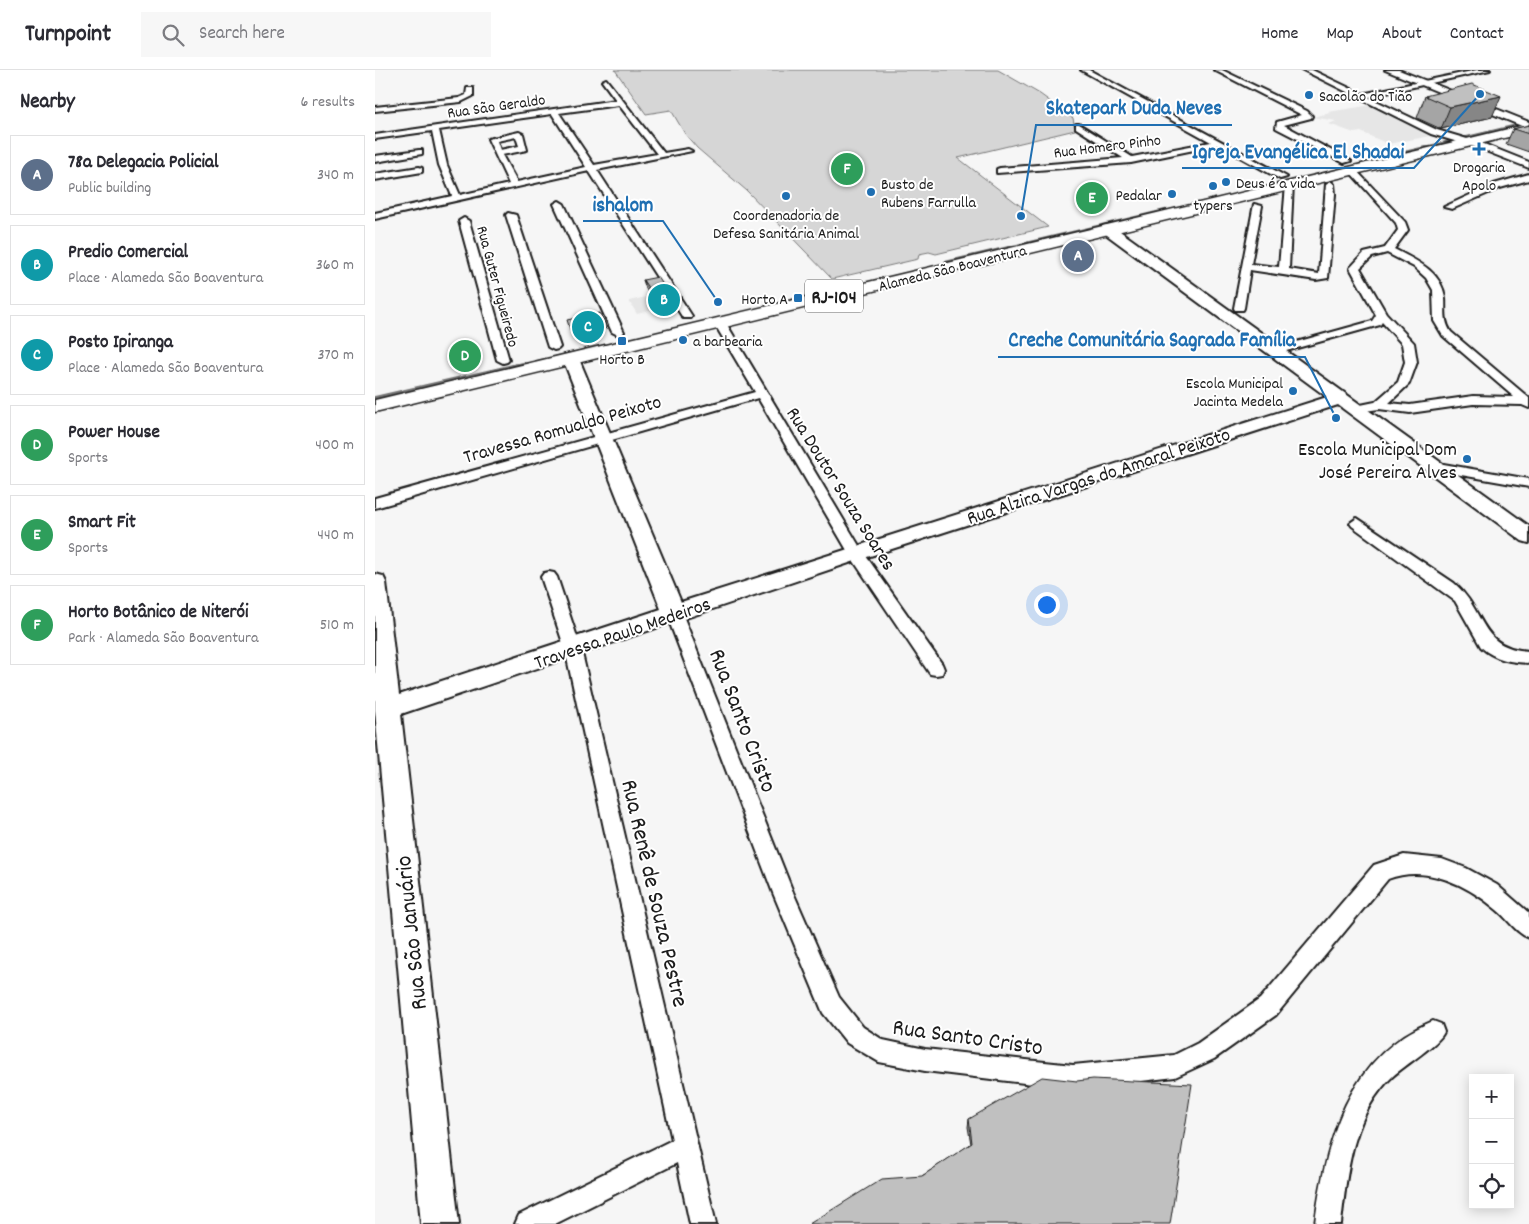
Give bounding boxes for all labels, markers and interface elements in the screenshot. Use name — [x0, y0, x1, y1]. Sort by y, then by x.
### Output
search box — [141, 12, 491, 57]
text: Turnpoint — [25, 18, 111, 52]
icon: search — [159, 21, 187, 49]
text: Search here — [199, 21, 285, 48]
text: Home — [1261, 22, 1298, 47]
text: Map — [1326, 22, 1354, 47]
text: About — [1382, 22, 1422, 47]
text: Contact — [1450, 22, 1504, 47]
place label: Sacolão do Tião — [1319, 86, 1412, 109]
text: Nearby — [20, 88, 75, 118]
street label: Rua São Geraldo — [446, 89, 547, 126]
callout: Skatepark Duda Neves — [1036, 89, 1232, 125]
marker: Sacolão do Tião — [1303, 89, 1315, 101]
text: 6 results — [300, 91, 355, 114]
text: Skatepark Duda Neves — [1046, 95, 1222, 125]
street label: Rua Homero Pinho — [1052, 129, 1162, 165]
callout: Igreja Evangélica El Shadai — [1182, 132, 1414, 168]
text: Igreja Evangélica El Shadai — [1192, 139, 1404, 169]
marker: Drogaria Apolo — [1473, 143, 1485, 155]
text: 78a Delegacia Policial — [68, 150, 218, 177]
pin: F — [831, 150, 863, 188]
place label: Drogaria Apolo — [1453, 157, 1506, 198]
text: A — [33, 164, 41, 187]
text: 340 m — [317, 164, 354, 187]
place label: Deus é a vida — [1236, 173, 1315, 196]
place label: Busto de Rubens Farrulla — [881, 174, 976, 215]
marker: Deus é a vida — [1220, 176, 1232, 188]
text: Public building — [68, 177, 151, 200]
pin: E — [1076, 179, 1108, 217]
marker: typers — [1207, 180, 1219, 192]
callout: ishalom — [583, 185, 663, 221]
place label: Pedalar — [1115, 185, 1162, 208]
marker: Busto de Rubens Farrulla — [865, 186, 877, 198]
marker: Pedalar — [1166, 188, 1178, 200]
marker: Coordenadoria de Defesa Sanitária Animal — [780, 190, 792, 202]
text: ishalom — [593, 192, 653, 222]
place label: typers — [1193, 195, 1233, 218]
place label: Coordenadoria de Defesa Sanitária Animal — [713, 205, 859, 246]
street label: Rua Guter Figueiredo — [469, 223, 524, 350]
pin: A — [1062, 237, 1094, 275]
text: Predio Comercial — [68, 240, 188, 267]
street label: Alameda São Boaventura — [876, 240, 1030, 299]
text: B — [33, 254, 41, 277]
text: 360 m — [316, 254, 354, 277]
text: Place · Alameda São Boaventura — [68, 267, 263, 290]
road number: RJ-104 — [805, 280, 863, 312]
pin: B — [648, 281, 680, 319]
place label: Horto A — [741, 289, 788, 312]
marker: Horto A — [792, 292, 804, 304]
pin: C — [572, 308, 604, 346]
callout: Creche Comunitária Sagrada Família — [998, 321, 1305, 357]
text: Creche Comunitária Sagrada Família — [1008, 327, 1297, 357]
text: Posto Ipiranga — [68, 330, 173, 357]
place label: a barbearia — [693, 331, 763, 354]
marker: a barbearia — [677, 334, 689, 346]
marker: Horto B — [616, 335, 628, 347]
pin: D — [449, 337, 481, 375]
text: C — [33, 344, 41, 367]
text: 370 m — [317, 344, 354, 367]
place label: Horto B — [599, 349, 645, 372]
text: Place · Alameda São Boaventura — [68, 357, 263, 380]
place label: Escola Municipal Jacinta Medela — [1186, 373, 1283, 414]
marker: Escola Municipal Jacinta Medela — [1287, 385, 1299, 397]
street label: Travessa Romualdo Peixoto — [460, 389, 665, 473]
street label: Rua Doutor Souza Soares — [778, 402, 901, 577]
text: Power House — [68, 420, 160, 447]
street label: Rua Alzira Vargas do Amaral Peixoto — [964, 422, 1234, 534]
text: D — [33, 434, 41, 457]
text: 400 m — [315, 434, 354, 457]
place label: Escola Municipal Dom José Pereira Alves — [1298, 437, 1457, 488]
text: Sports — [68, 447, 108, 470]
marker: Escola Municipal Dom José Pereira Alves — [1461, 453, 1473, 465]
text: Smart Fit — [68, 510, 136, 537]
text: E — [33, 524, 41, 547]
text: 440 m — [317, 524, 354, 547]
text: Sports — [68, 537, 108, 560]
street label: Travessa Paulo Medeiros — [531, 591, 715, 678]
your location — [1034, 592, 1060, 618]
text: Horto Botânico de Niterói — [68, 600, 249, 627]
text: F — [33, 614, 41, 637]
text: 510 m — [320, 614, 354, 637]
text: Park · Alameda São Boaventura — [68, 627, 258, 650]
street label: Rua Santo Cristo — [698, 644, 784, 798]
street label: Rua Renê de Souza Pestre — [610, 777, 696, 1011]
street label: Rua São Januário — [388, 854, 438, 1011]
street label: Rua Santo Cristo — [890, 1012, 1045, 1066]
map controls — [1469, 1074, 1514, 1209]
button: + — [1469, 1074, 1514, 1119]
button: − — [1469, 1119, 1514, 1164]
button: locate — [1469, 1164, 1514, 1209]

